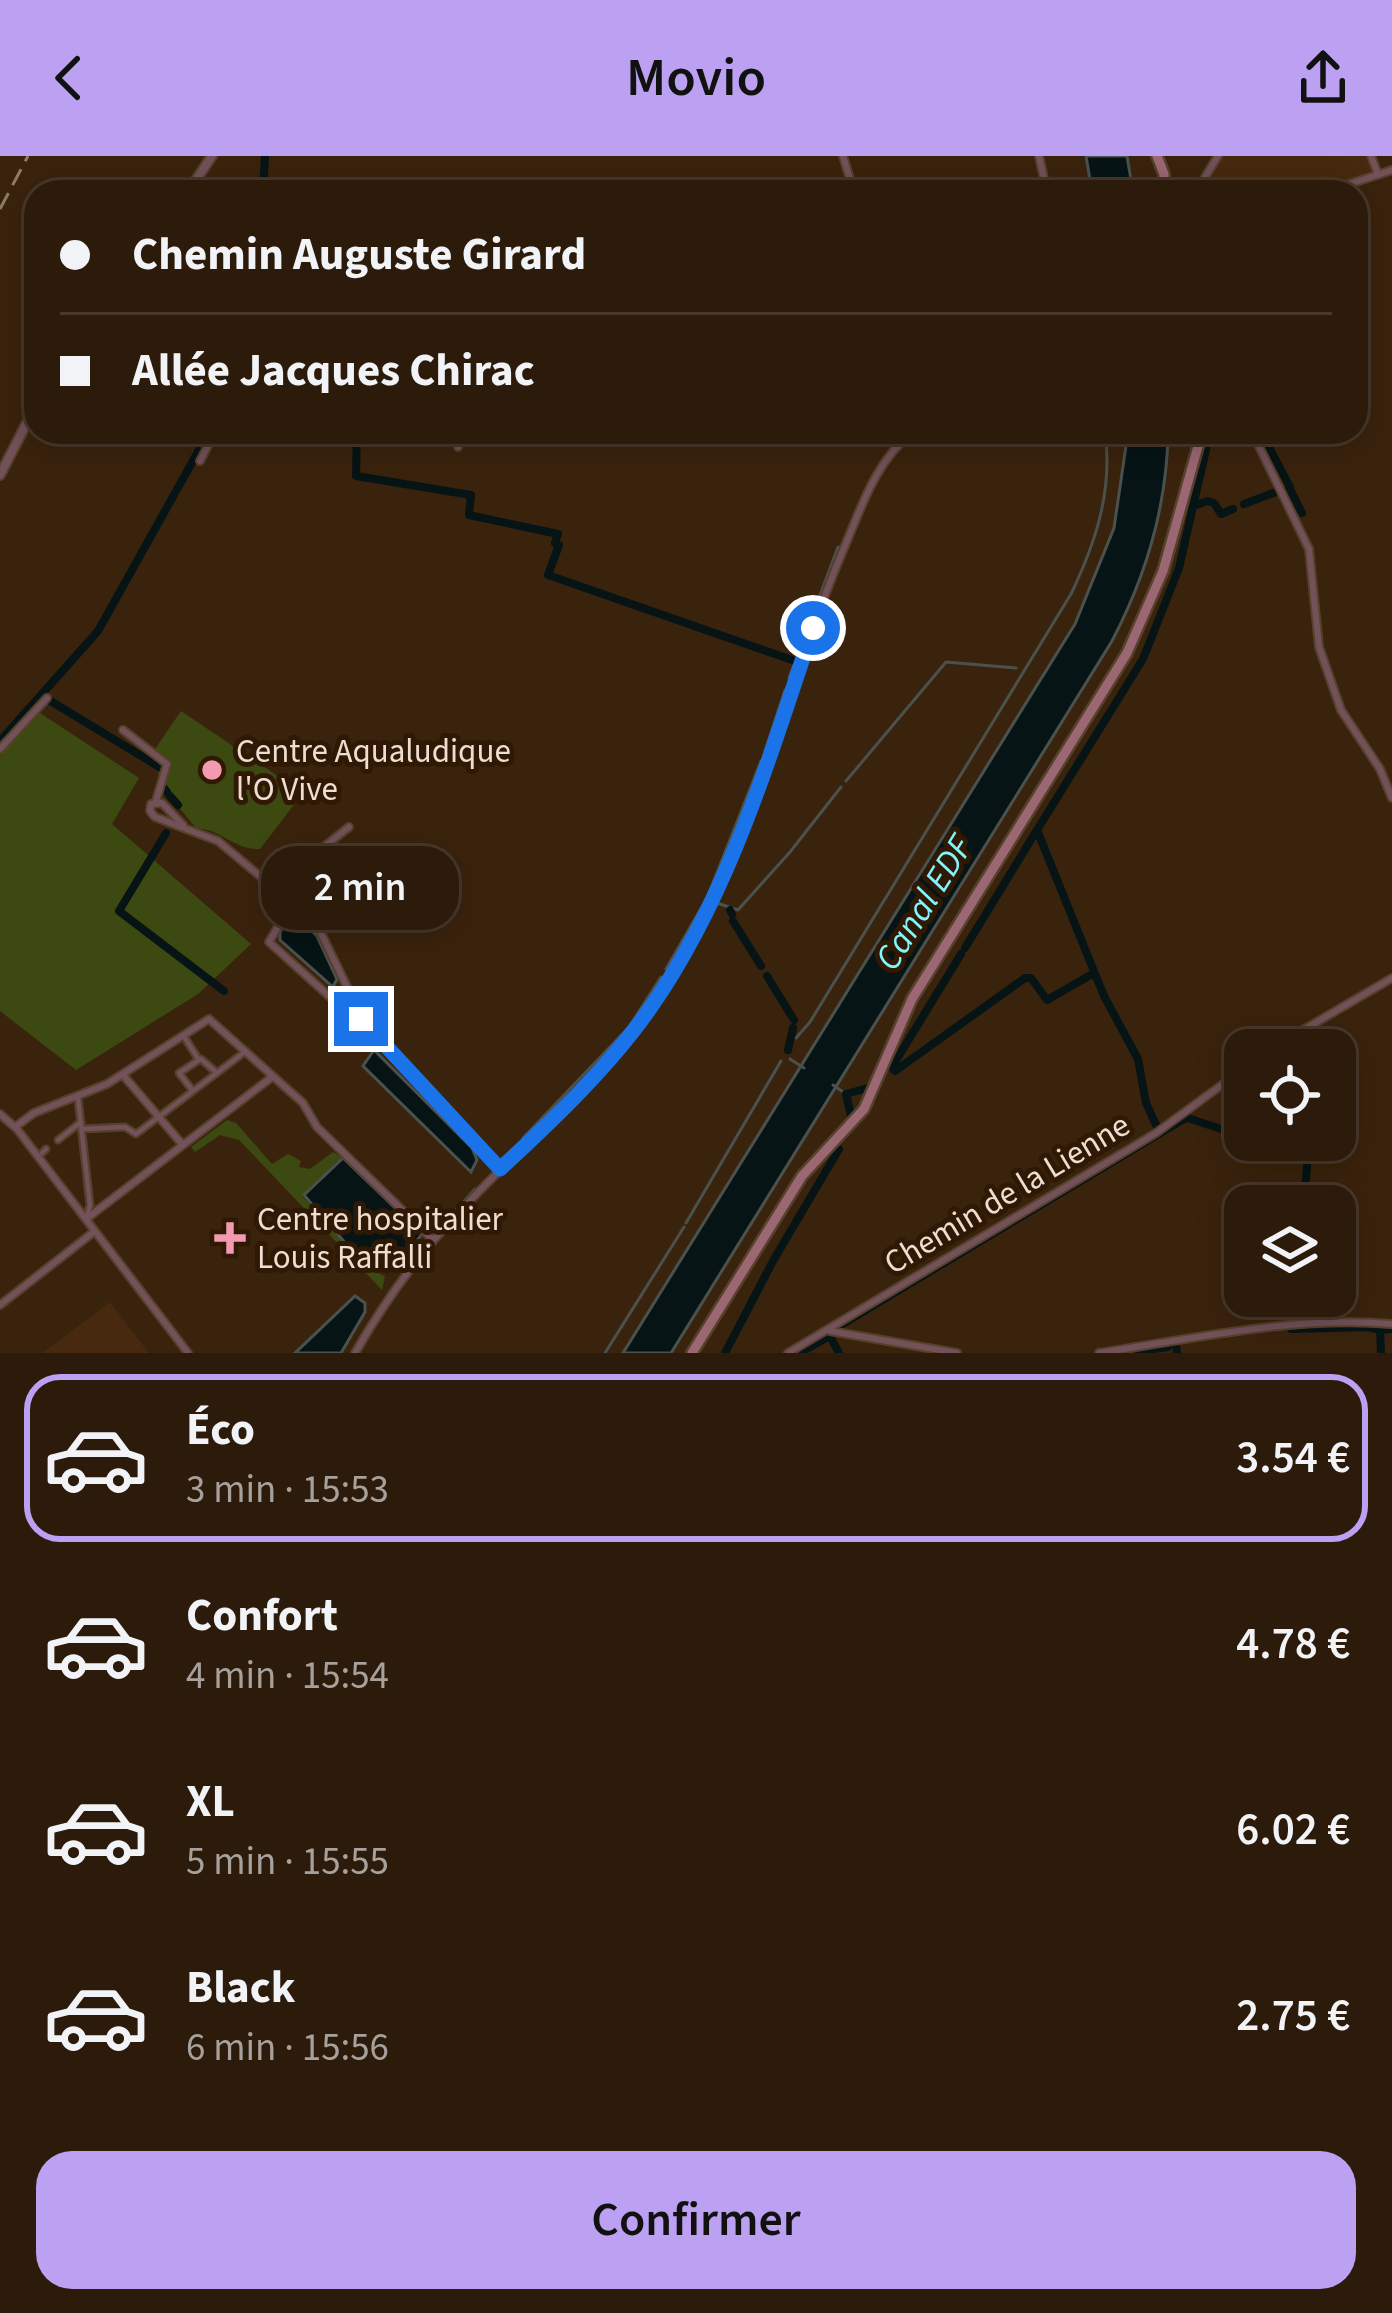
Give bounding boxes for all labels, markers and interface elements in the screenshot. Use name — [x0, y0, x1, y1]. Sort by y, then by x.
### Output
text: Movio — [626, 40, 766, 117]
icon: back — [36, 45, 102, 111]
icon: share — [1290, 45, 1356, 111]
text: Chemin Auguste Girard — [132, 223, 586, 287]
text: Allée Jacques Chirac — [132, 339, 535, 403]
route start — [786, 601, 840, 655]
place label: Centre Aqualudique l'O Vive — [236, 728, 511, 813]
marker: Centre Aqualudique l'O Vive — [199, 757, 225, 783]
water label: Canal EDF — [863, 823, 987, 980]
callout: 2 min — [262, 845, 460, 929]
text: 2 min — [314, 860, 406, 916]
route end — [334, 992, 388, 1046]
map controls — [1224, 1029, 1356, 1317]
button: locate — [1224, 1029, 1356, 1161]
street label: Chemin de la Lienne — [875, 1102, 1139, 1286]
button: layers — [1224, 1185, 1356, 1317]
place label: Centre hospitalier Louis Raffalli — [257, 1196, 504, 1281]
marker: Centre hospitalier Louis Raffalli — [214, 1222, 246, 1254]
text: Éco — [186, 1398, 255, 1462]
icon: car — [42, 1404, 150, 1512]
text: 3.54 € — [1236, 1426, 1350, 1490]
text: 3 min · 15:53 — [186, 1462, 389, 1518]
text: Confort — [186, 1584, 338, 1648]
icon: car — [42, 1590, 150, 1698]
text: 4.78 € — [1236, 1612, 1350, 1676]
text: 4 min · 15:54 — [186, 1648, 389, 1704]
text: XL — [186, 1770, 235, 1834]
icon: car — [42, 1776, 150, 1884]
text: 6.02 € — [1236, 1798, 1350, 1862]
text: 5 min · 15:55 — [186, 1834, 389, 1890]
text: Black — [186, 1956, 296, 2020]
icon: car — [42, 1962, 150, 2070]
text: 2.75 € — [1236, 1984, 1350, 2048]
text: 6 min · 15:56 — [186, 2020, 389, 2076]
button: Confirmer — [36, 2151, 1356, 2289]

